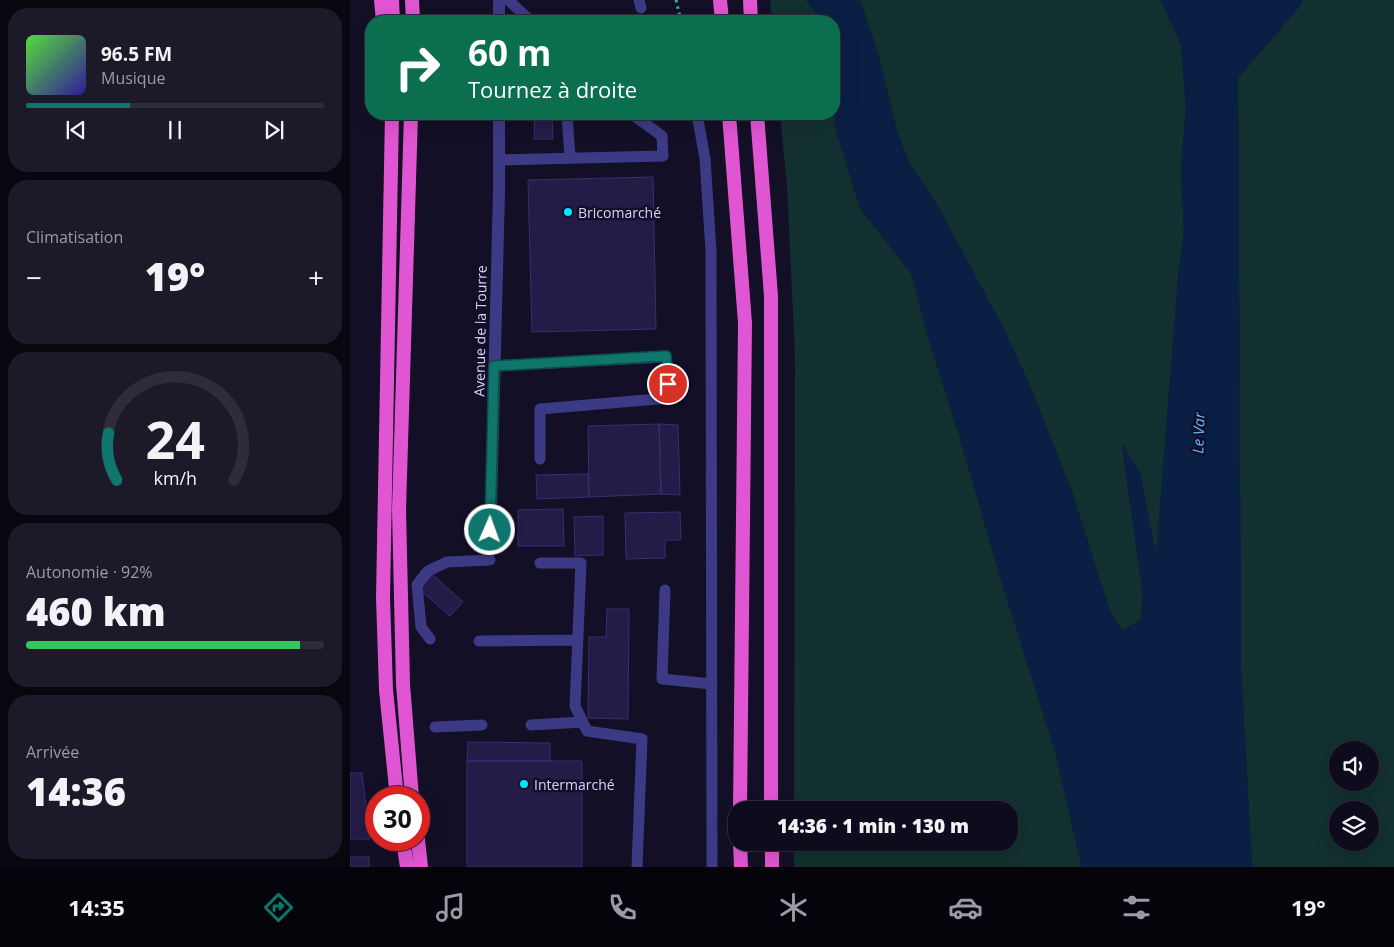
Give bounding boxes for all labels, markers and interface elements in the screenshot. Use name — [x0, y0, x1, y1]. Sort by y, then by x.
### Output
text: 60 m — [468, 29, 551, 76]
icon: right — [385, 35, 450, 100]
text: 96.5 FM — [101, 41, 172, 67]
text: Musique — [101, 67, 165, 89]
text: Tournez à droite — [468, 74, 637, 104]
icon: previous — [62, 116, 90, 144]
icon: pause — [161, 116, 189, 144]
icon: next — [260, 116, 288, 144]
place label: Bricomarché — [578, 203, 661, 222]
marker: Bricomarché — [562, 206, 574, 218]
text: Climatisation — [26, 226, 123, 248]
text: 19° — [145, 250, 205, 302]
text: − — [26, 258, 42, 296]
text: + — [308, 258, 324, 296]
street label: Avenue de la Tourre — [469, 265, 491, 397]
pin — [647, 363, 689, 405]
icon: arrive — [654, 370, 682, 398]
text: 24 — [145, 403, 205, 474]
water label: Le Var — [1187, 411, 1209, 454]
text: km/h — [153, 466, 197, 490]
position arrow — [463, 503, 515, 555]
text: Autonomie · 92% — [26, 561, 153, 583]
text: 460 km — [26, 585, 166, 637]
text: Arrivée — [26, 741, 79, 763]
map controls — [1329, 741, 1379, 851]
button: sound — [1329, 741, 1379, 791]
text: 14:36 — [26, 765, 126, 817]
place label: Intermarché — [534, 775, 615, 794]
marker: Intermarché — [518, 778, 530, 790]
speed limit sign: 30 — [365, 786, 430, 851]
button: layers — [1329, 801, 1379, 851]
text: 14:36 · 1 min · 130 m — [777, 813, 969, 839]
icon: directions — [261, 890, 296, 925]
icon: music — [433, 890, 468, 925]
icon: phone — [605, 890, 640, 925]
icon: climate — [776, 890, 811, 925]
icon: car — [948, 890, 983, 925]
icon: filters — [1119, 890, 1154, 925]
text: 14:35 — [68, 892, 125, 922]
text: 19° — [1291, 892, 1326, 922]

